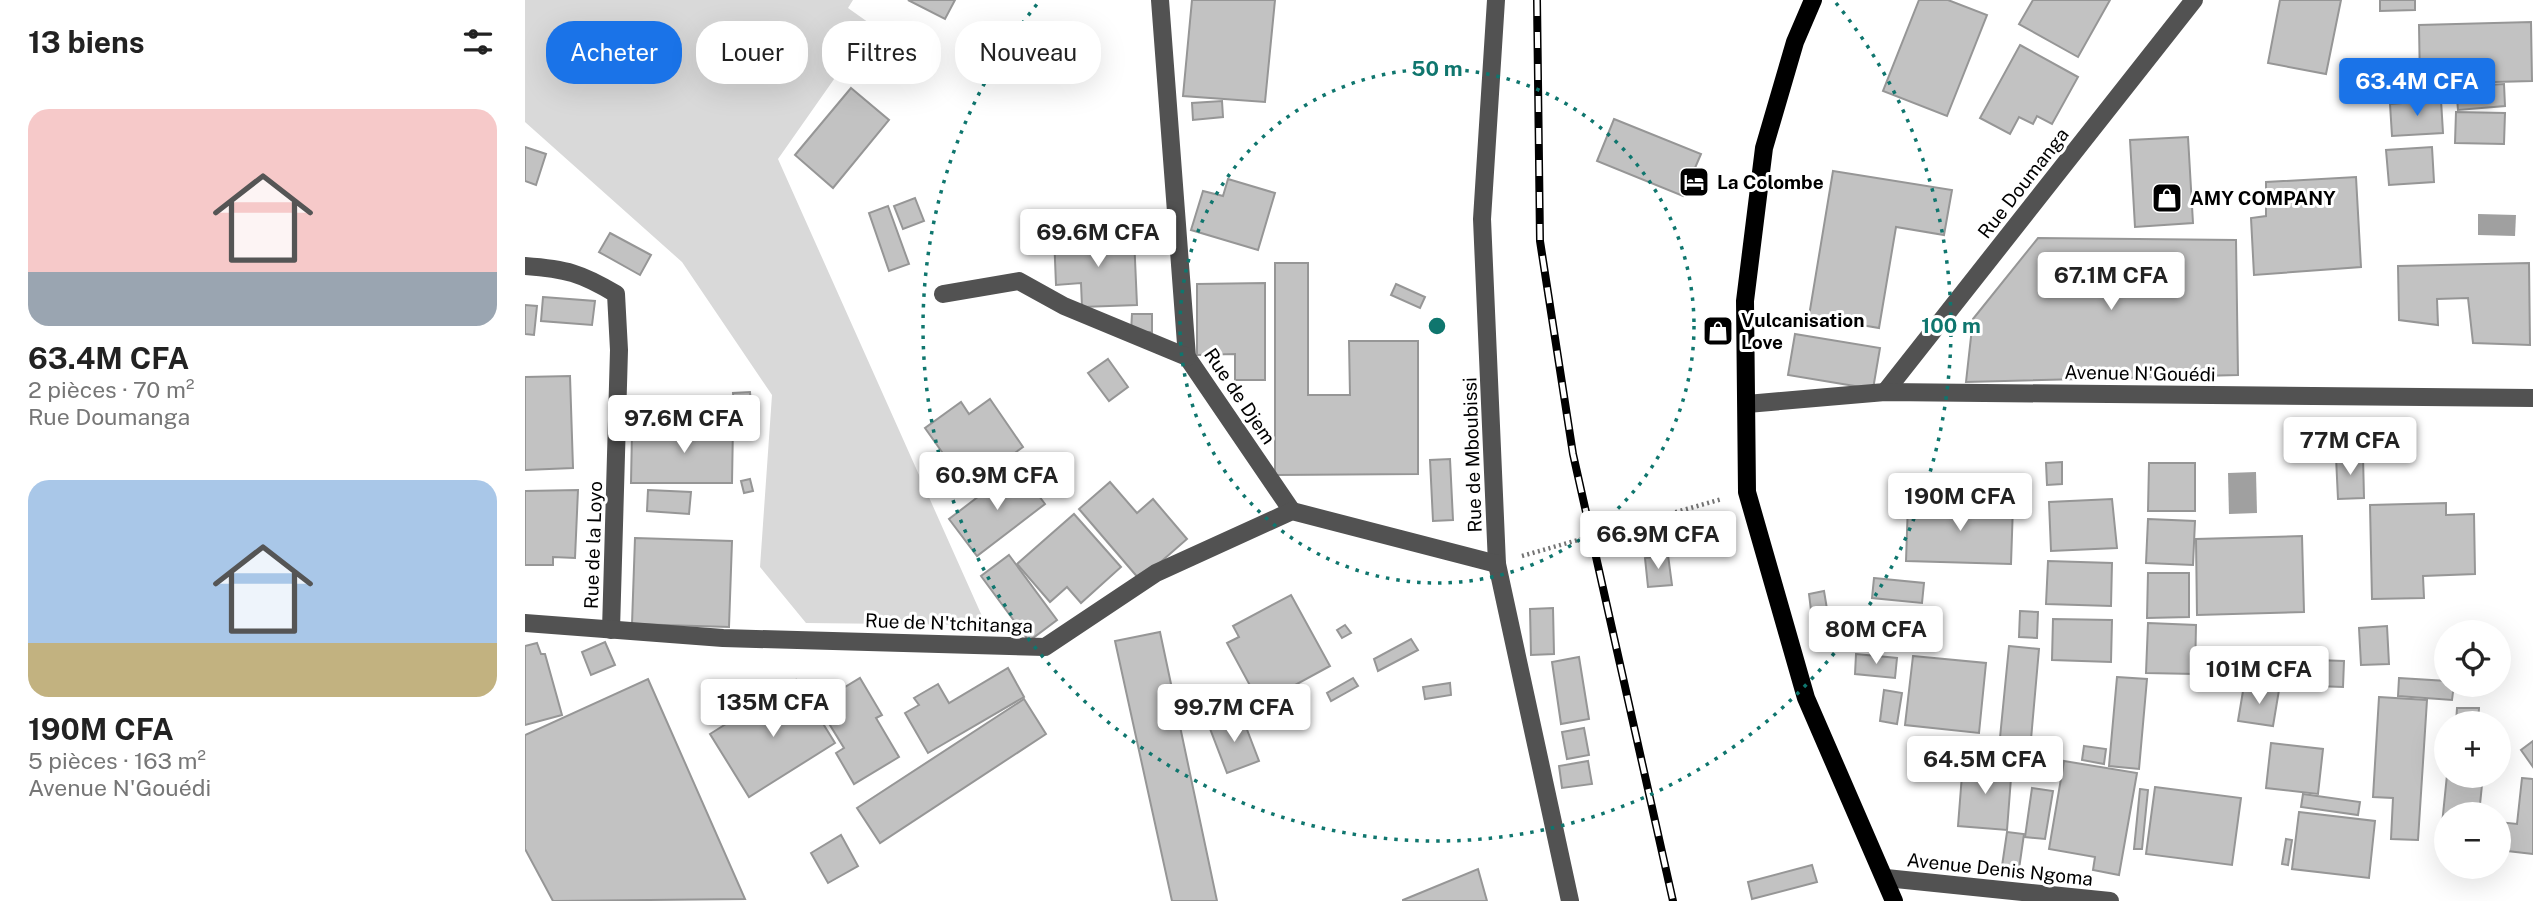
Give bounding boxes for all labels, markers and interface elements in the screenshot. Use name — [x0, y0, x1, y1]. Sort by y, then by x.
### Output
chip: Acheter — [546, 21, 682, 84]
chip: Louer — [696, 21, 808, 84]
chip: Filtres — [822, 21, 941, 84]
chip: Nouveau — [955, 21, 1101, 84]
icon: filters — [459, 23, 497, 61]
text: 13 biens — [28, 24, 145, 60]
text: 50 m — [1411, 56, 1463, 81]
pin: 63.4M CFA — [2337, 58, 2497, 118]
text: 63.4M CFA — [2355, 67, 2479, 94]
street label: Rue Doumanga — [1973, 123, 2073, 243]
icon: home — [200, 155, 326, 281]
hotel icon: La Colombe — [1677, 165, 1711, 199]
place label: La Colombe — [1717, 171, 1824, 193]
shop icon: AMY COMPANY — [2150, 181, 2184, 215]
place label: AMY COMPANY — [2190, 187, 2336, 209]
pin: 69.6M CFA — [1018, 210, 1178, 269]
text: 69.6M CFA — [1036, 218, 1160, 245]
pin: 67.1M CFA — [2031, 252, 2191, 312]
text: 67.1M CFA — [2054, 261, 2168, 288]
place label: Vulcanisation Love — [1741, 309, 1865, 353]
text: 100 m — [1921, 313, 1981, 338]
centre of rings — [1425, 314, 1449, 338]
shop icon: Vulcanisation Love — [1701, 314, 1735, 348]
text: 63.4M CFA — [28, 340, 189, 376]
street label: Rue de Djem — [1200, 344, 1280, 448]
street label: Avenue N'Gouédi — [2064, 361, 2216, 385]
text: 2 pièces · 70 m² — [28, 376, 194, 403]
street label: Rue de Mboubissi — [1458, 377, 1486, 533]
pin: 97.6M CFA — [604, 396, 764, 455]
text: Rue Doumanga — [28, 403, 190, 430]
text: 97.6M CFA — [624, 404, 744, 431]
pin: 77M CFA — [2285, 418, 2415, 477]
text: 77M CFA — [2299, 426, 2401, 453]
pin: 60.9M CFA — [917, 452, 1077, 512]
text: 60.9M CFA — [935, 461, 1059, 488]
pin: 190M CFA — [1888, 474, 2032, 533]
street label: Rue de la Loyo — [580, 481, 606, 609]
text: 190M CFA — [1904, 482, 2016, 509]
pin: 66.9M CFA — [1578, 512, 1738, 571]
text: 66.9M CFA — [1596, 520, 1720, 547]
icon: home — [200, 526, 326, 652]
pin: 80M CFA — [1811, 606, 1941, 666]
street label: Rue de N'tchitanga — [865, 609, 1033, 637]
text: 80M CFA — [1825, 615, 1927, 642]
map controls — [2434, 620, 2511, 879]
button: locate — [2434, 620, 2511, 697]
pin: 101M CFA — [2187, 646, 2331, 706]
text: 101M CFA — [2206, 655, 2312, 682]
pin: 135M CFA — [701, 680, 845, 739]
pin: 99.7M CFA — [1154, 684, 1314, 744]
text: 135M CFA — [717, 688, 829, 715]
text: 99.7M CFA — [1173, 693, 1295, 720]
text: 190M CFA — [28, 711, 174, 747]
button: + — [2434, 711, 2511, 788]
pin: 64.5M CFA — [1905, 736, 2065, 796]
text: 64.5M CFA — [1923, 745, 2047, 772]
text: 5 pièces · 163 m² — [28, 747, 206, 774]
text: Avenue N'Gouédi — [28, 774, 211, 801]
button: − — [2434, 802, 2511, 879]
street label: Avenue Denis Ngoma — [1906, 848, 2094, 890]

